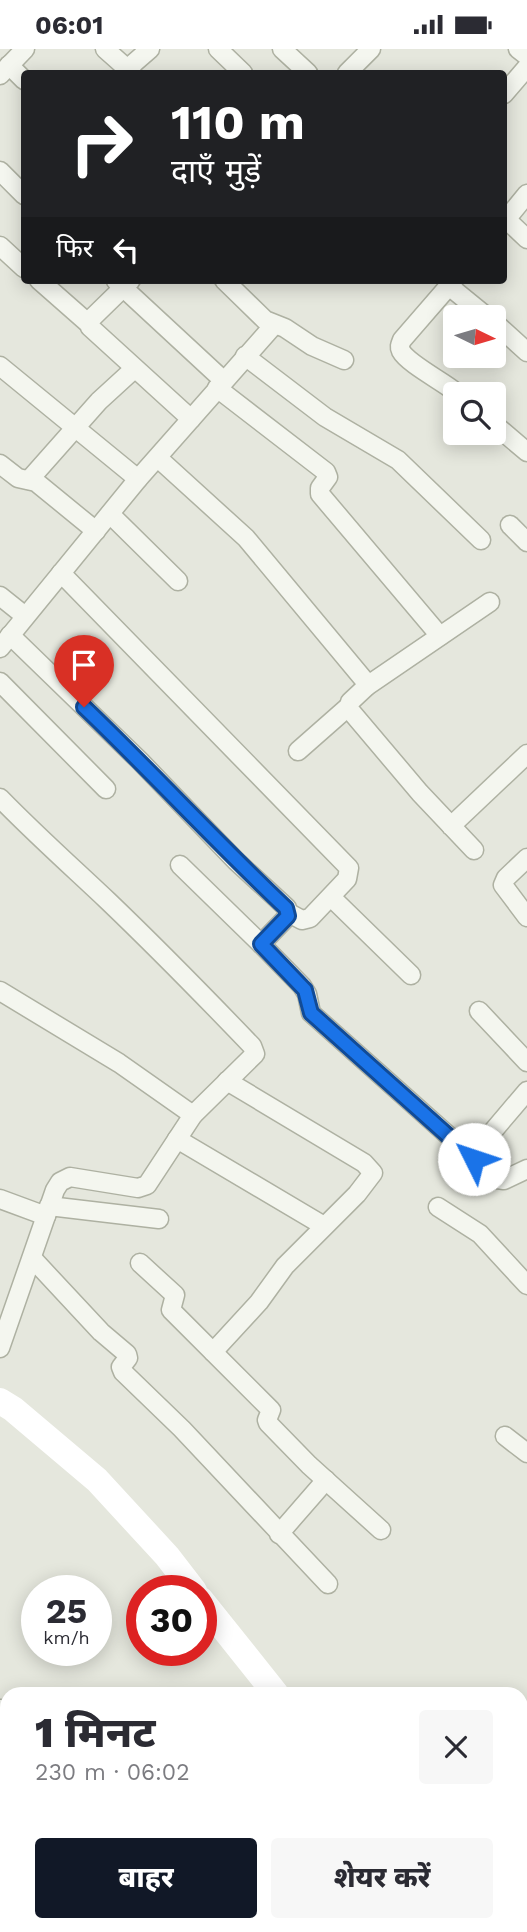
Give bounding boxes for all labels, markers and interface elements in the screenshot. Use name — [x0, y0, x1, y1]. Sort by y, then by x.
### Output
text: 06:01 — [35, 10, 104, 40]
text: 110 m — [171, 93, 305, 151]
icon: right — [56, 98, 147, 189]
text: दाएँ मुड़ें — [171, 152, 261, 190]
icon: left — [107, 231, 145, 269]
text: फिर — [56, 233, 93, 263]
north arrow — [443, 305, 506, 367]
map controls — [443, 305, 506, 445]
button: search — [443, 382, 506, 445]
pin — [54, 635, 114, 707]
icon: arrive — [65, 646, 103, 684]
position arrow — [437, 1122, 511, 1196]
speed limit sign: 30 — [126, 1575, 217, 1666]
text: 25 — [46, 1590, 87, 1632]
text: km/h — [43, 1627, 90, 1648]
text: 1 मिनट — [35, 1708, 155, 1757]
button: close — [419, 1710, 493, 1784]
text: 230 m · 06:02 — [35, 1759, 190, 1786]
button: बाहर — [35, 1838, 257, 1918]
button: शेयर करें — [271, 1838, 493, 1918]

